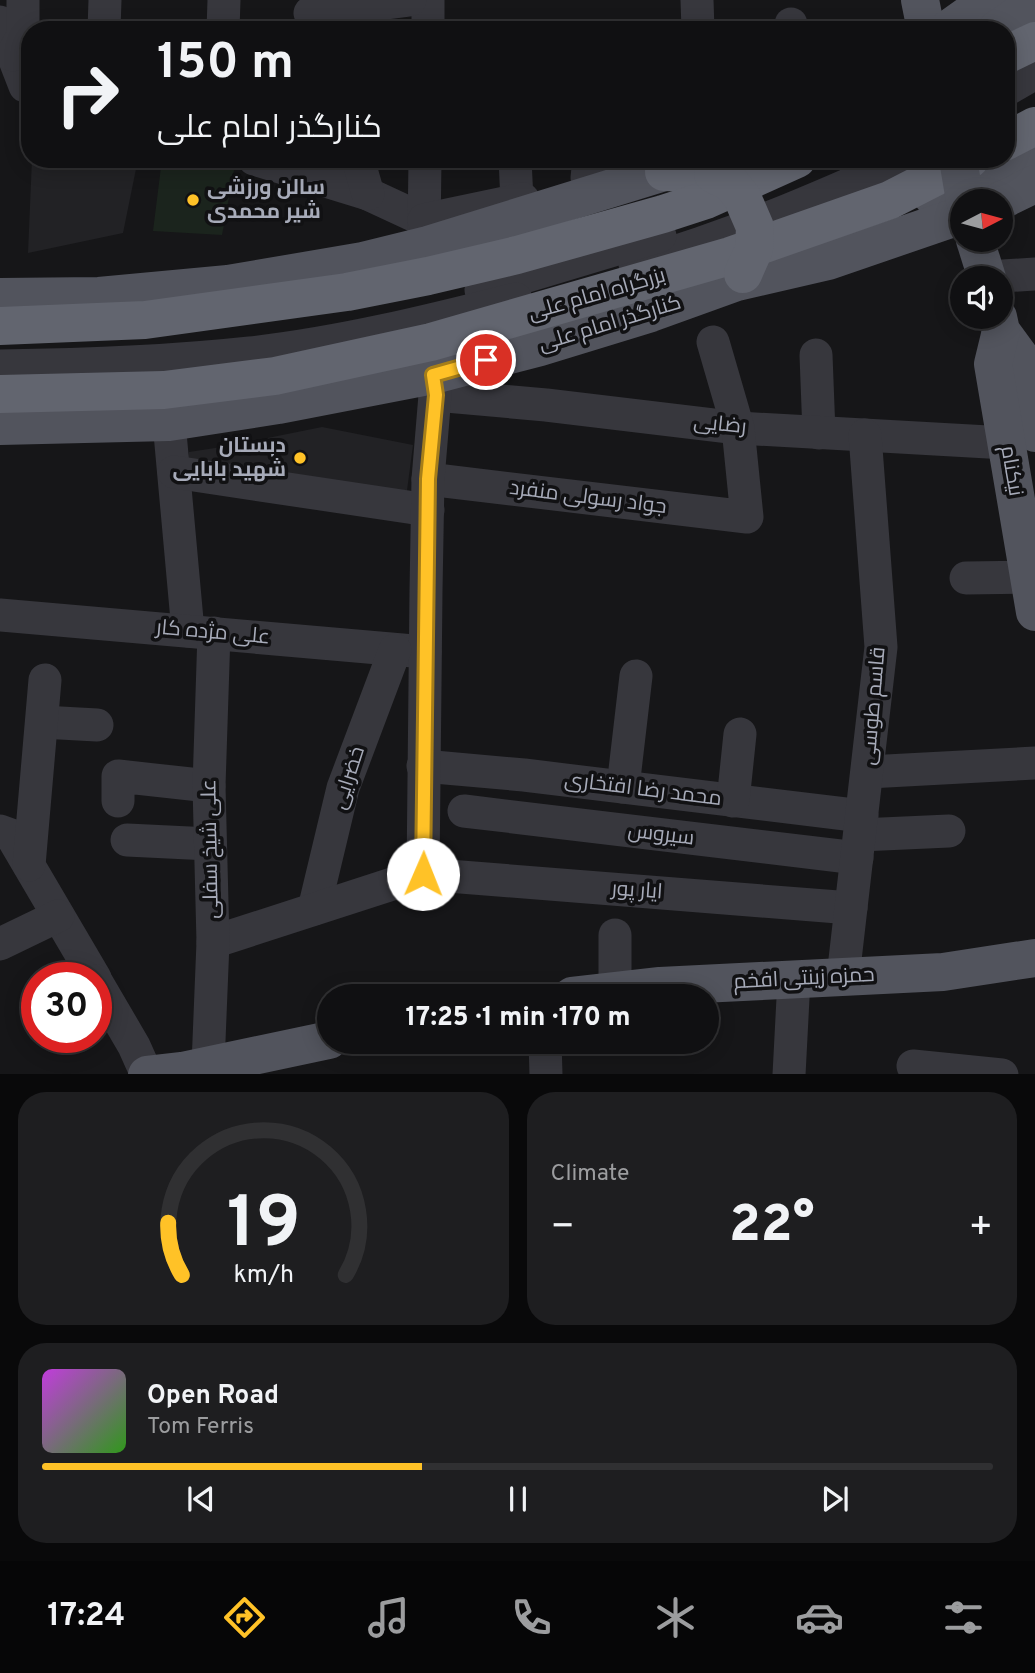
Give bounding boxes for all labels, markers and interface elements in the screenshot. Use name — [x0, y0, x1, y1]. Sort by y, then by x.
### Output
text: 150 m — [157, 34, 294, 96]
icon: right — [42, 49, 133, 140]
text: کنارگذر امام علی — [157, 109, 382, 149]
place label: سالن ورزشی شیر محمدی — [207, 175, 325, 226]
north arrow — [950, 189, 1013, 252]
map controls — [950, 189, 1013, 329]
marker: سالن ورزشی شیر محمدی — [185, 192, 201, 208]
street label: بزرگراه امام علی — [525, 263, 669, 327]
button: sound — [950, 266, 1013, 329]
street label: کنارگذر امام علی — [535, 289, 685, 359]
pin — [456, 330, 516, 390]
icon: arrive — [467, 341, 505, 379]
street label: رضایی — [692, 409, 748, 441]
place label: دبستان شهید بابایی — [172, 433, 286, 484]
street label: نیکنام — [993, 443, 1029, 499]
marker: دبستان شهید بابایی — [292, 450, 308, 466]
street label: جواد رسولی منفرد — [508, 475, 668, 521]
street label: علی مژده کار — [154, 614, 271, 651]
street label: قاسم طوسی — [855, 646, 893, 766]
street label: خضرایی — [326, 743, 372, 813]
street label: محمد رضا افتخاری — [563, 767, 723, 813]
street label: علی شیخ سفلی — [196, 779, 226, 919]
street label: سیروس — [626, 818, 696, 852]
position arrow — [386, 837, 460, 911]
street label: ایار پور — [610, 876, 663, 906]
speed limit sign: 30 — [21, 962, 112, 1053]
street label: حمزه زینتی افخم — [733, 962, 875, 996]
text: 17:25 · 1 min · 170 m — [405, 1002, 631, 1035]
text: Climate — [551, 1160, 629, 1189]
text: 19 — [226, 1181, 300, 1273]
text: 22° — [729, 1194, 814, 1260]
text: − — [551, 1204, 575, 1253]
text: + — [968, 1204, 993, 1253]
text: km/h — [233, 1259, 294, 1291]
text: Open Road — [147, 1380, 279, 1413]
text: Tom Ferris — [147, 1413, 254, 1442]
icon: previous — [182, 1480, 220, 1518]
icon: pause — [499, 1480, 537, 1518]
icon: next — [816, 1480, 854, 1518]
icon: directions — [220, 1593, 269, 1642]
icon: music — [364, 1593, 413, 1642]
icon: phone — [507, 1593, 556, 1642]
icon: climate — [651, 1593, 700, 1642]
icon: car — [795, 1593, 844, 1642]
icon: filters — [939, 1593, 988, 1642]
text: 17:24 — [47, 1597, 125, 1637]

